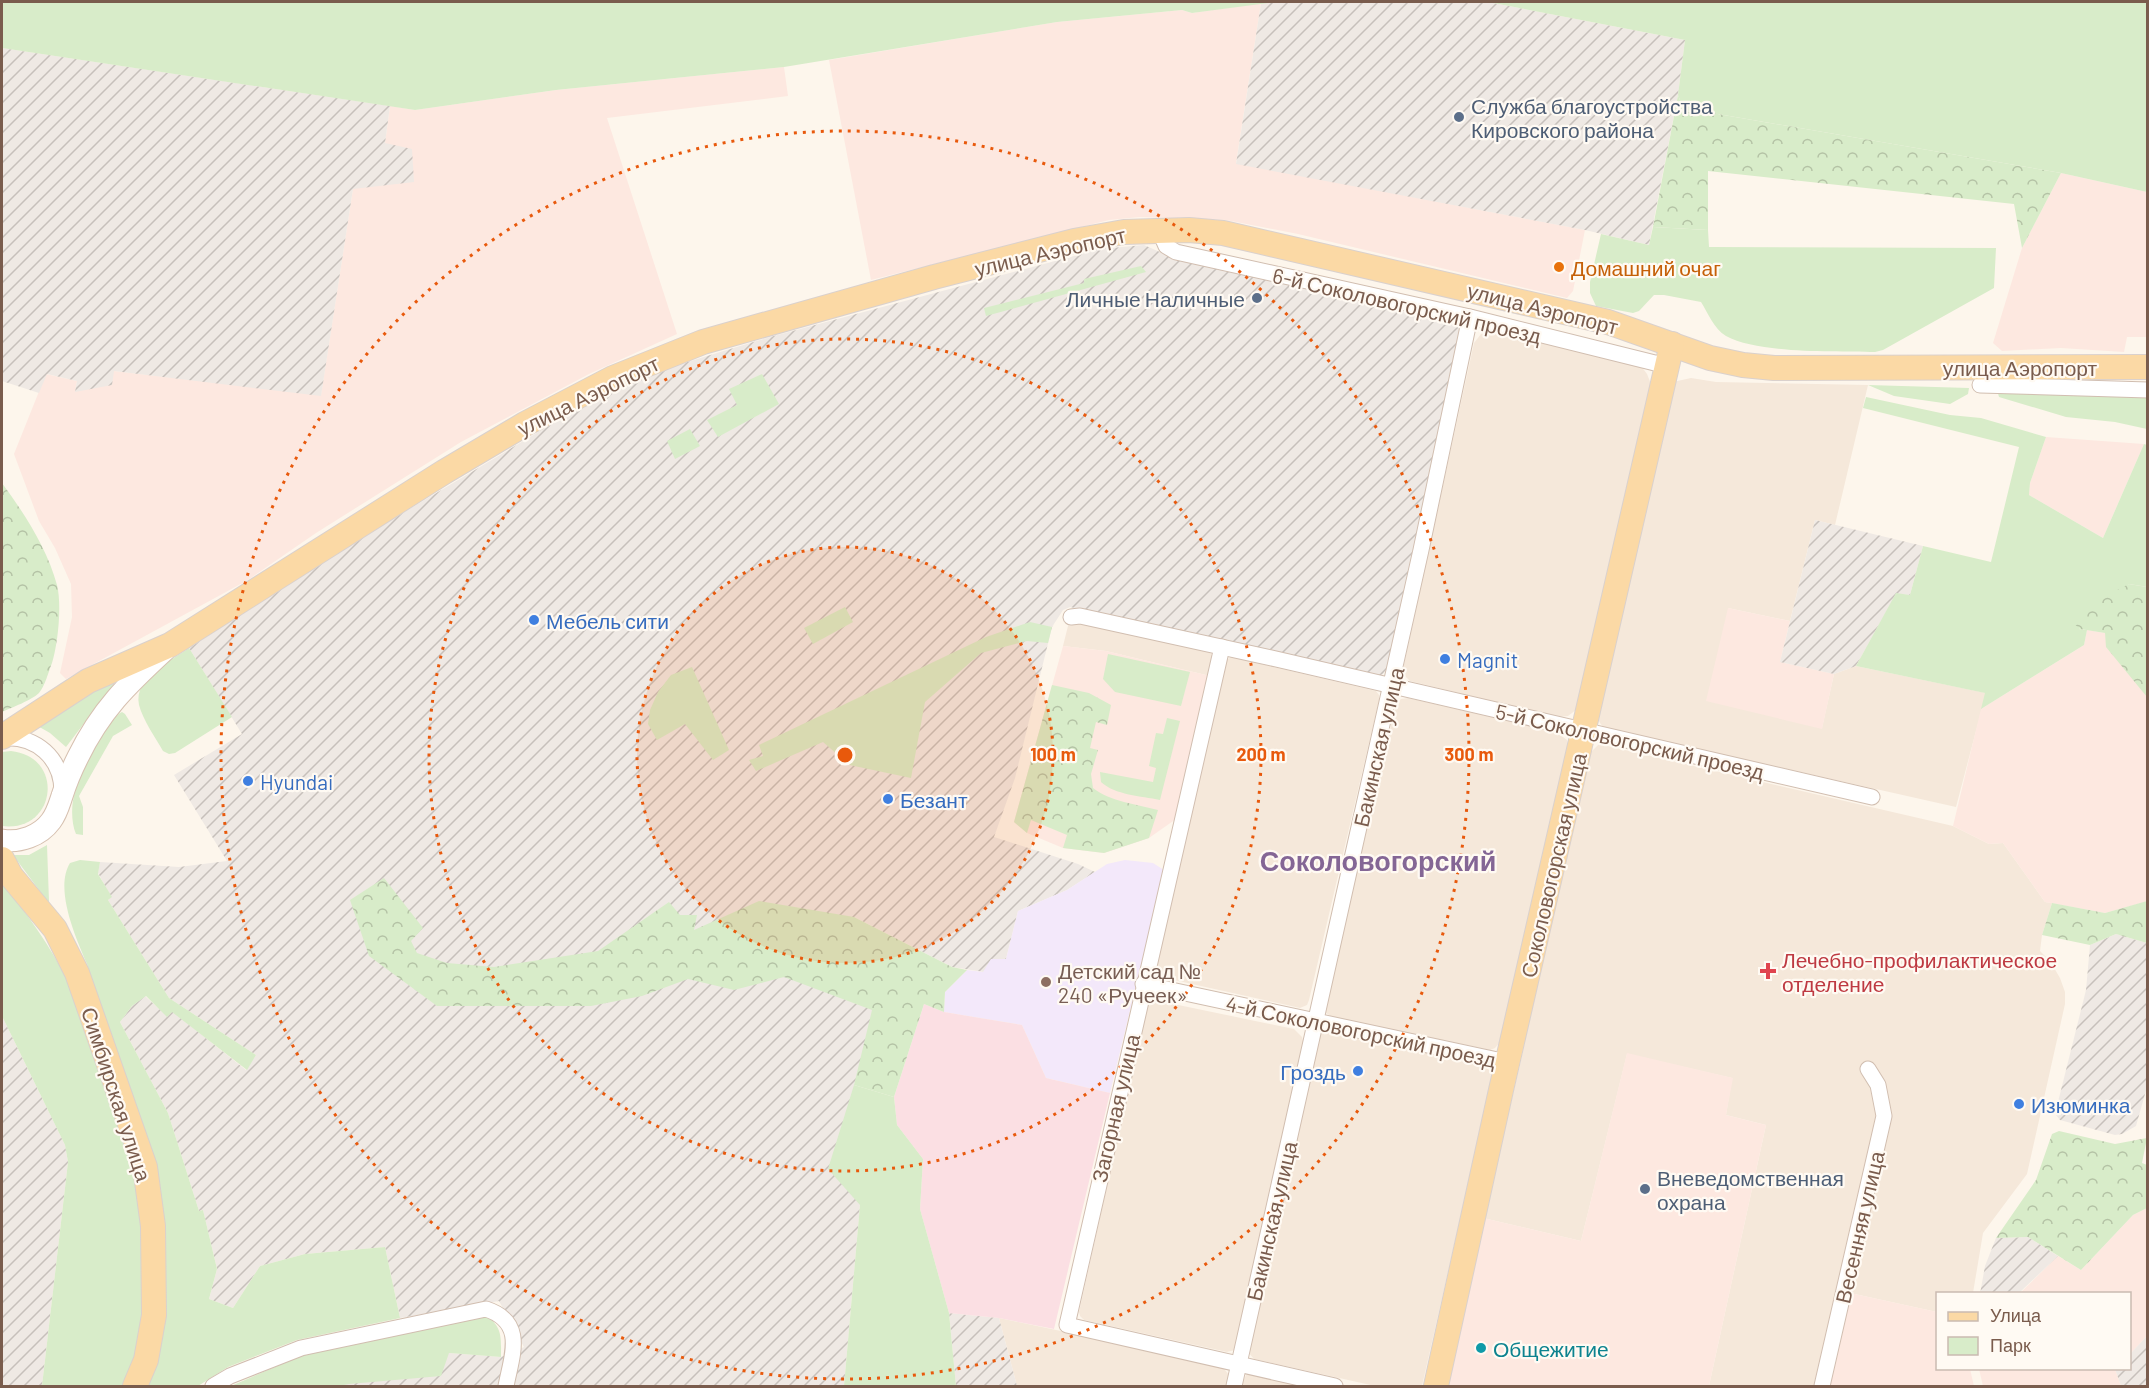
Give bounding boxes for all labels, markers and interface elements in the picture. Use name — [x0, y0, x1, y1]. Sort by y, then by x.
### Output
place label: Служба благоустройства Кировского района — [1471, 93, 1713, 142]
marker: Служба благоустройства Кировского района — [1452, 110, 1466, 124]
street label: улица Аэропорт — [972, 221, 1128, 281]
place label: Домашний очаг — [1571, 255, 1721, 280]
marker: Домашний очаг — [1552, 260, 1566, 274]
street label: 6-й Соколовогорский проезд — [1270, 262, 1544, 348]
street label: улица Аэропорт — [1465, 277, 1621, 339]
place label: Личные Наличные — [1066, 286, 1245, 311]
marker: Личные Наличные — [1250, 291, 1264, 305]
street label: улица Аэропорт — [513, 350, 663, 440]
street label: улица Аэропорт — [1943, 355, 2098, 380]
place label: Мебель сити — [546, 608, 669, 633]
marker: Мебель сити — [527, 613, 541, 627]
place label: Magnit — [1457, 647, 1518, 672]
marker: Magnit — [1438, 652, 1452, 666]
street label: Бакинская улица — [1347, 664, 1409, 829]
street label: 5-й Соколовогорский проезд — [1493, 698, 1767, 784]
text: 100 m — [1030, 743, 1076, 765]
text: 200 m — [1236, 743, 1286, 765]
text: 300 m — [1445, 743, 1493, 765]
centre of rings — [835, 745, 855, 765]
street label: Соколовогорская улица — [1515, 750, 1591, 980]
place label: Hyundai — [260, 769, 333, 794]
marker: Hyundai — [241, 774, 255, 788]
place label: Безант — [900, 787, 968, 812]
marker: Безант — [881, 792, 895, 806]
district label: Соколовогорский — [1260, 844, 1496, 877]
place label: Лечебно-профилактическое отделение — [1782, 947, 2057, 996]
place label: Детский сад № 240 «Ручеек» — [1058, 958, 1201, 1007]
marker: Лечебно-профилактическое отделение — [1759, 962, 1777, 980]
marker: Детский сад № 240 «Ручеек» — [1039, 975, 1053, 989]
street label: 4-й Соколовогорский проезд — [1224, 990, 1498, 1072]
street label: Симбирская улица — [77, 1004, 157, 1185]
street label: Загорная улица — [1086, 1031, 1144, 1185]
place label: Гроздь — [1280, 1059, 1346, 1084]
marker: Гроздь — [1351, 1064, 1365, 1078]
place label: Изюминка — [2031, 1092, 2131, 1117]
marker: Изюминка — [2012, 1097, 2026, 1111]
street label: Бакинская улица — [1240, 1138, 1302, 1303]
street label: Весенняя улица — [1829, 1148, 1889, 1306]
place label: Вневедомственная охрана — [1657, 1165, 1844, 1214]
marker: Вневедомственная охрана — [1638, 1182, 1652, 1196]
legend — [1936, 1292, 2131, 1370]
text: Улица — [1990, 1304, 2042, 1326]
text: Парк — [1990, 1334, 2031, 1356]
place label: Общежитие — [1493, 1336, 1609, 1361]
marker: Общежитие — [1474, 1341, 1488, 1355]

